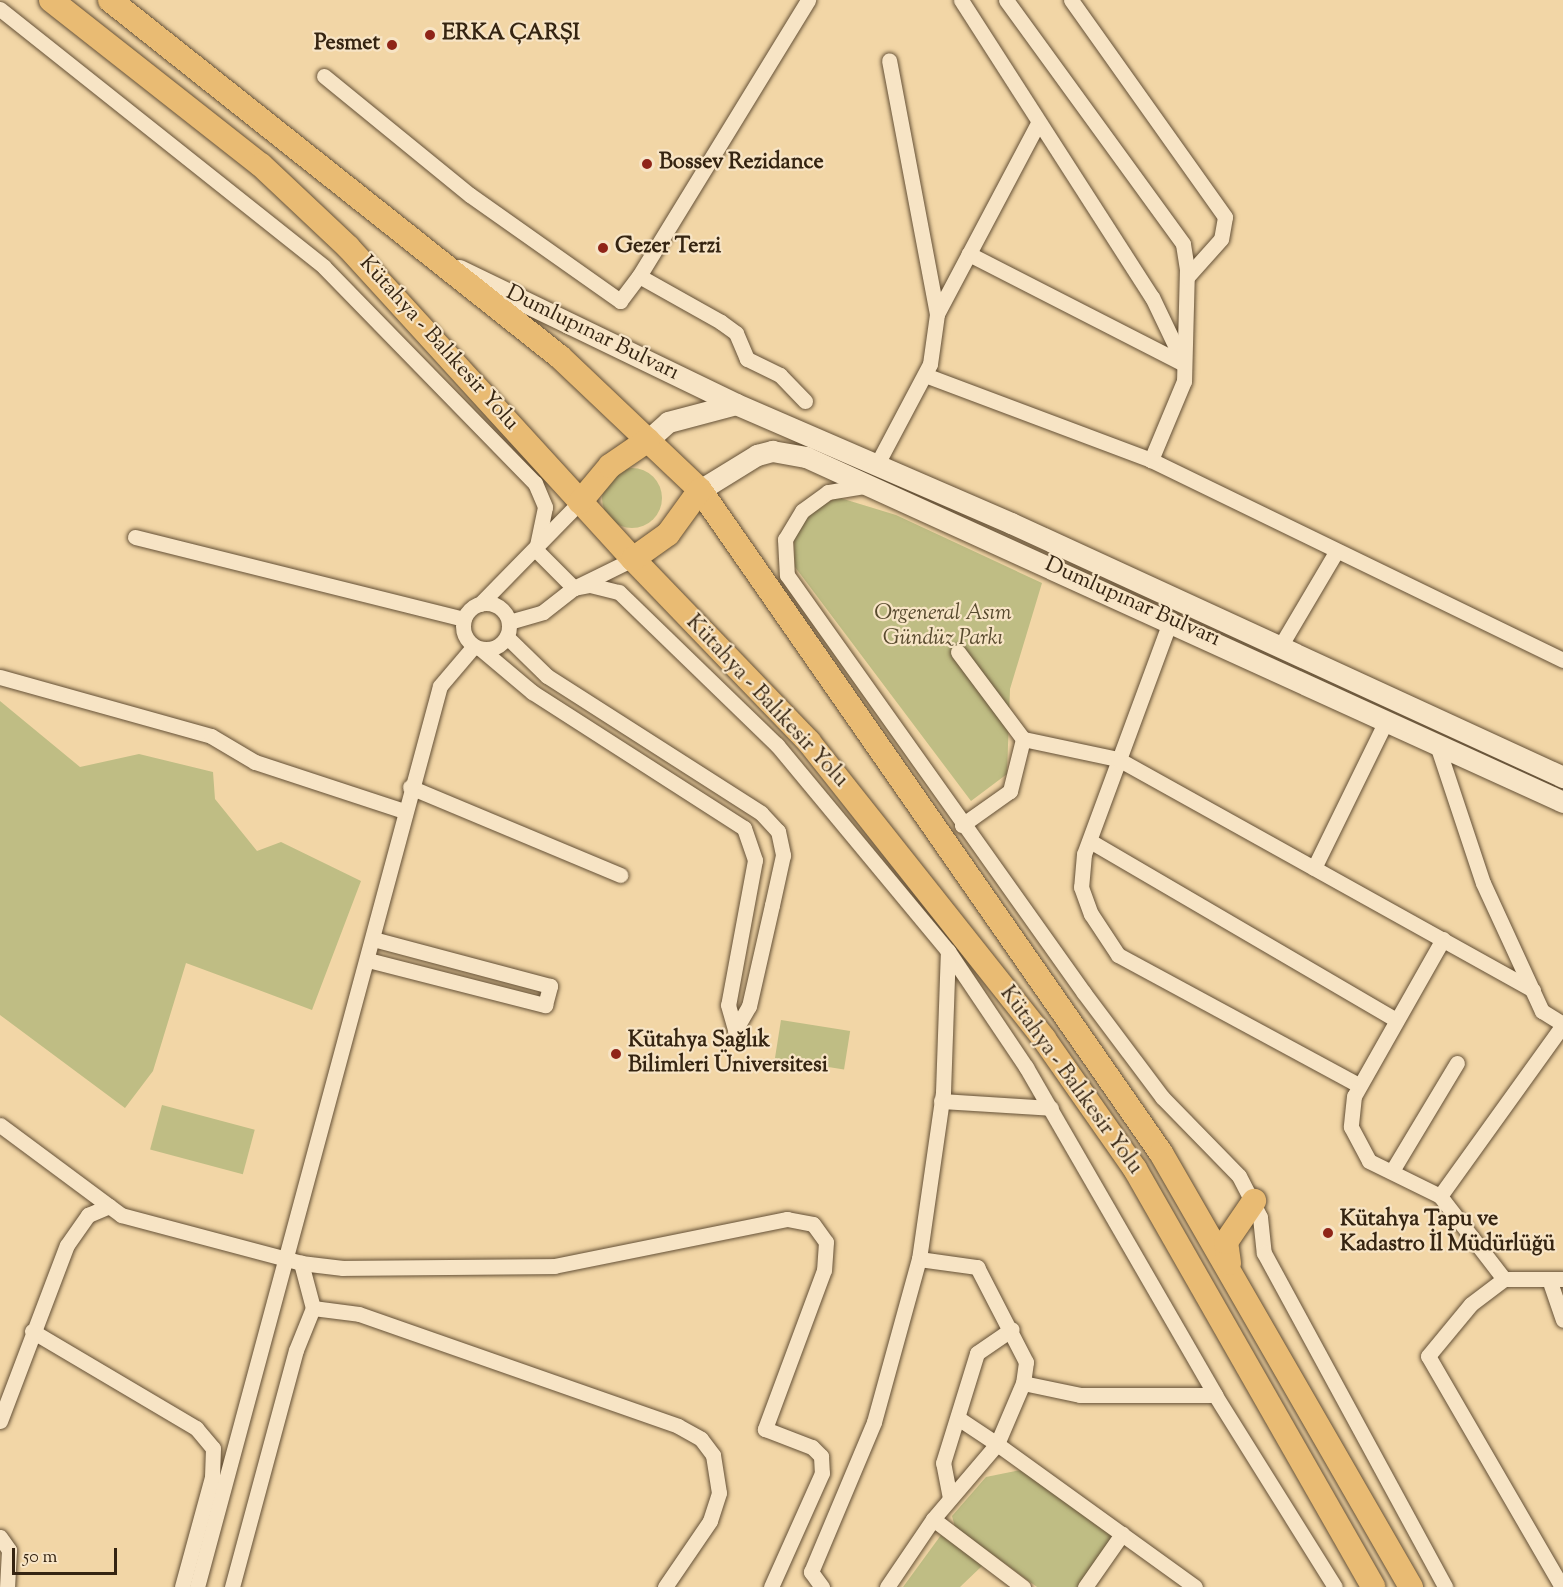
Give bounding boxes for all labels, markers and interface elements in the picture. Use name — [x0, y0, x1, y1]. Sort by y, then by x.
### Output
place label: ERKA ÇARŞI — [442, 22, 580, 48]
marker: ERKA ÇARŞI — [423, 28, 437, 42]
place label: Pesmet — [314, 32, 380, 58]
marker: Pesmet — [385, 38, 399, 52]
place label: Bossev Rezidance — [659, 151, 824, 177]
marker: Bossev Rezidance — [640, 157, 654, 171]
place label: Gezer Terzi — [615, 235, 721, 261]
marker: Gezer Terzi — [596, 241, 610, 255]
street label: Kütahya - Balıkesir Yolu — [353, 251, 523, 437]
street label: Dumlupınar Bulvarı — [501, 281, 683, 387]
street label: Dumlupınar Bulvarı — [1040, 552, 1224, 654]
park label: Orgeneral Asım Gündüz Parkı — [874, 601, 1012, 652]
street label: Kütahya - Balıkesir Yolu — [679, 610, 853, 794]
street label: Kütahya - Balıkesir Yolu — [993, 982, 1147, 1180]
place label: Kütahya Sağlık Bilimleri Üniversitesi — [628, 1028, 828, 1080]
marker: Kütahya Sağlık Bilimleri Üniversitesi — [609, 1047, 623, 1061]
place label: Kütahya Tapu ve Kadastro İl Müdürlüğü — [1340, 1207, 1555, 1258]
marker: Kütahya Tapu ve Kadastro İl Müdürlüğü — [1321, 1226, 1335, 1240]
scale bar — [15, 1536, 120, 1574]
text: 50 m — [23, 1545, 57, 1571]

